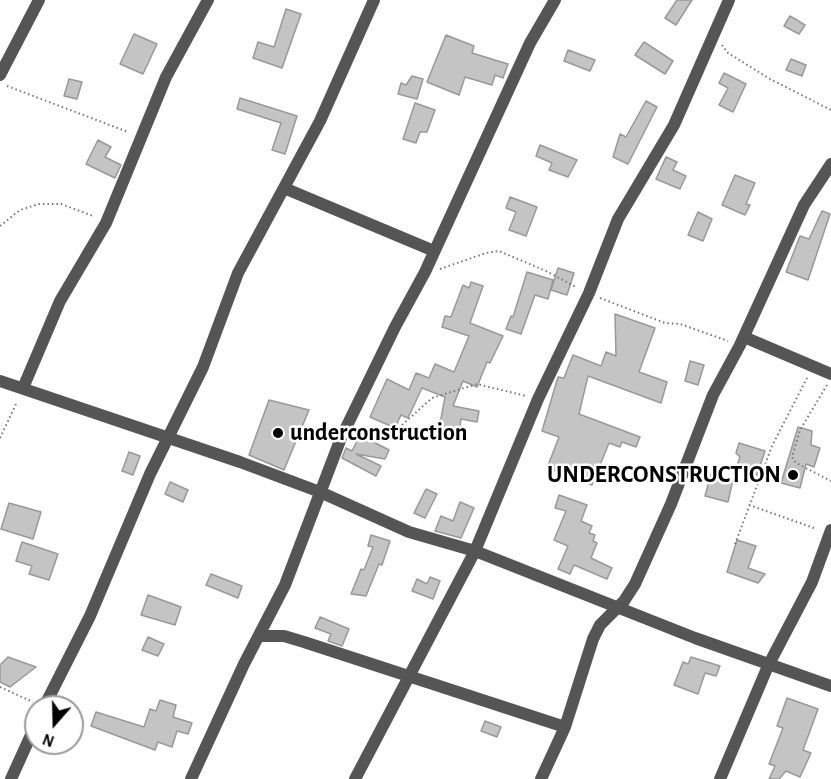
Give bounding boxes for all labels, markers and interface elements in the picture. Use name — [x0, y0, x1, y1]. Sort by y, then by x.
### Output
place label: underconstruction — [290, 419, 467, 447]
marker: underconstruction — [271, 426, 285, 440]
place label: UNDERCONSTRUCTION — [547, 461, 781, 489]
marker: UNDERCONSTRUCTION — [786, 468, 800, 482]
north arrow — [24, 695, 84, 755]
text: N — [41, 731, 56, 749]

